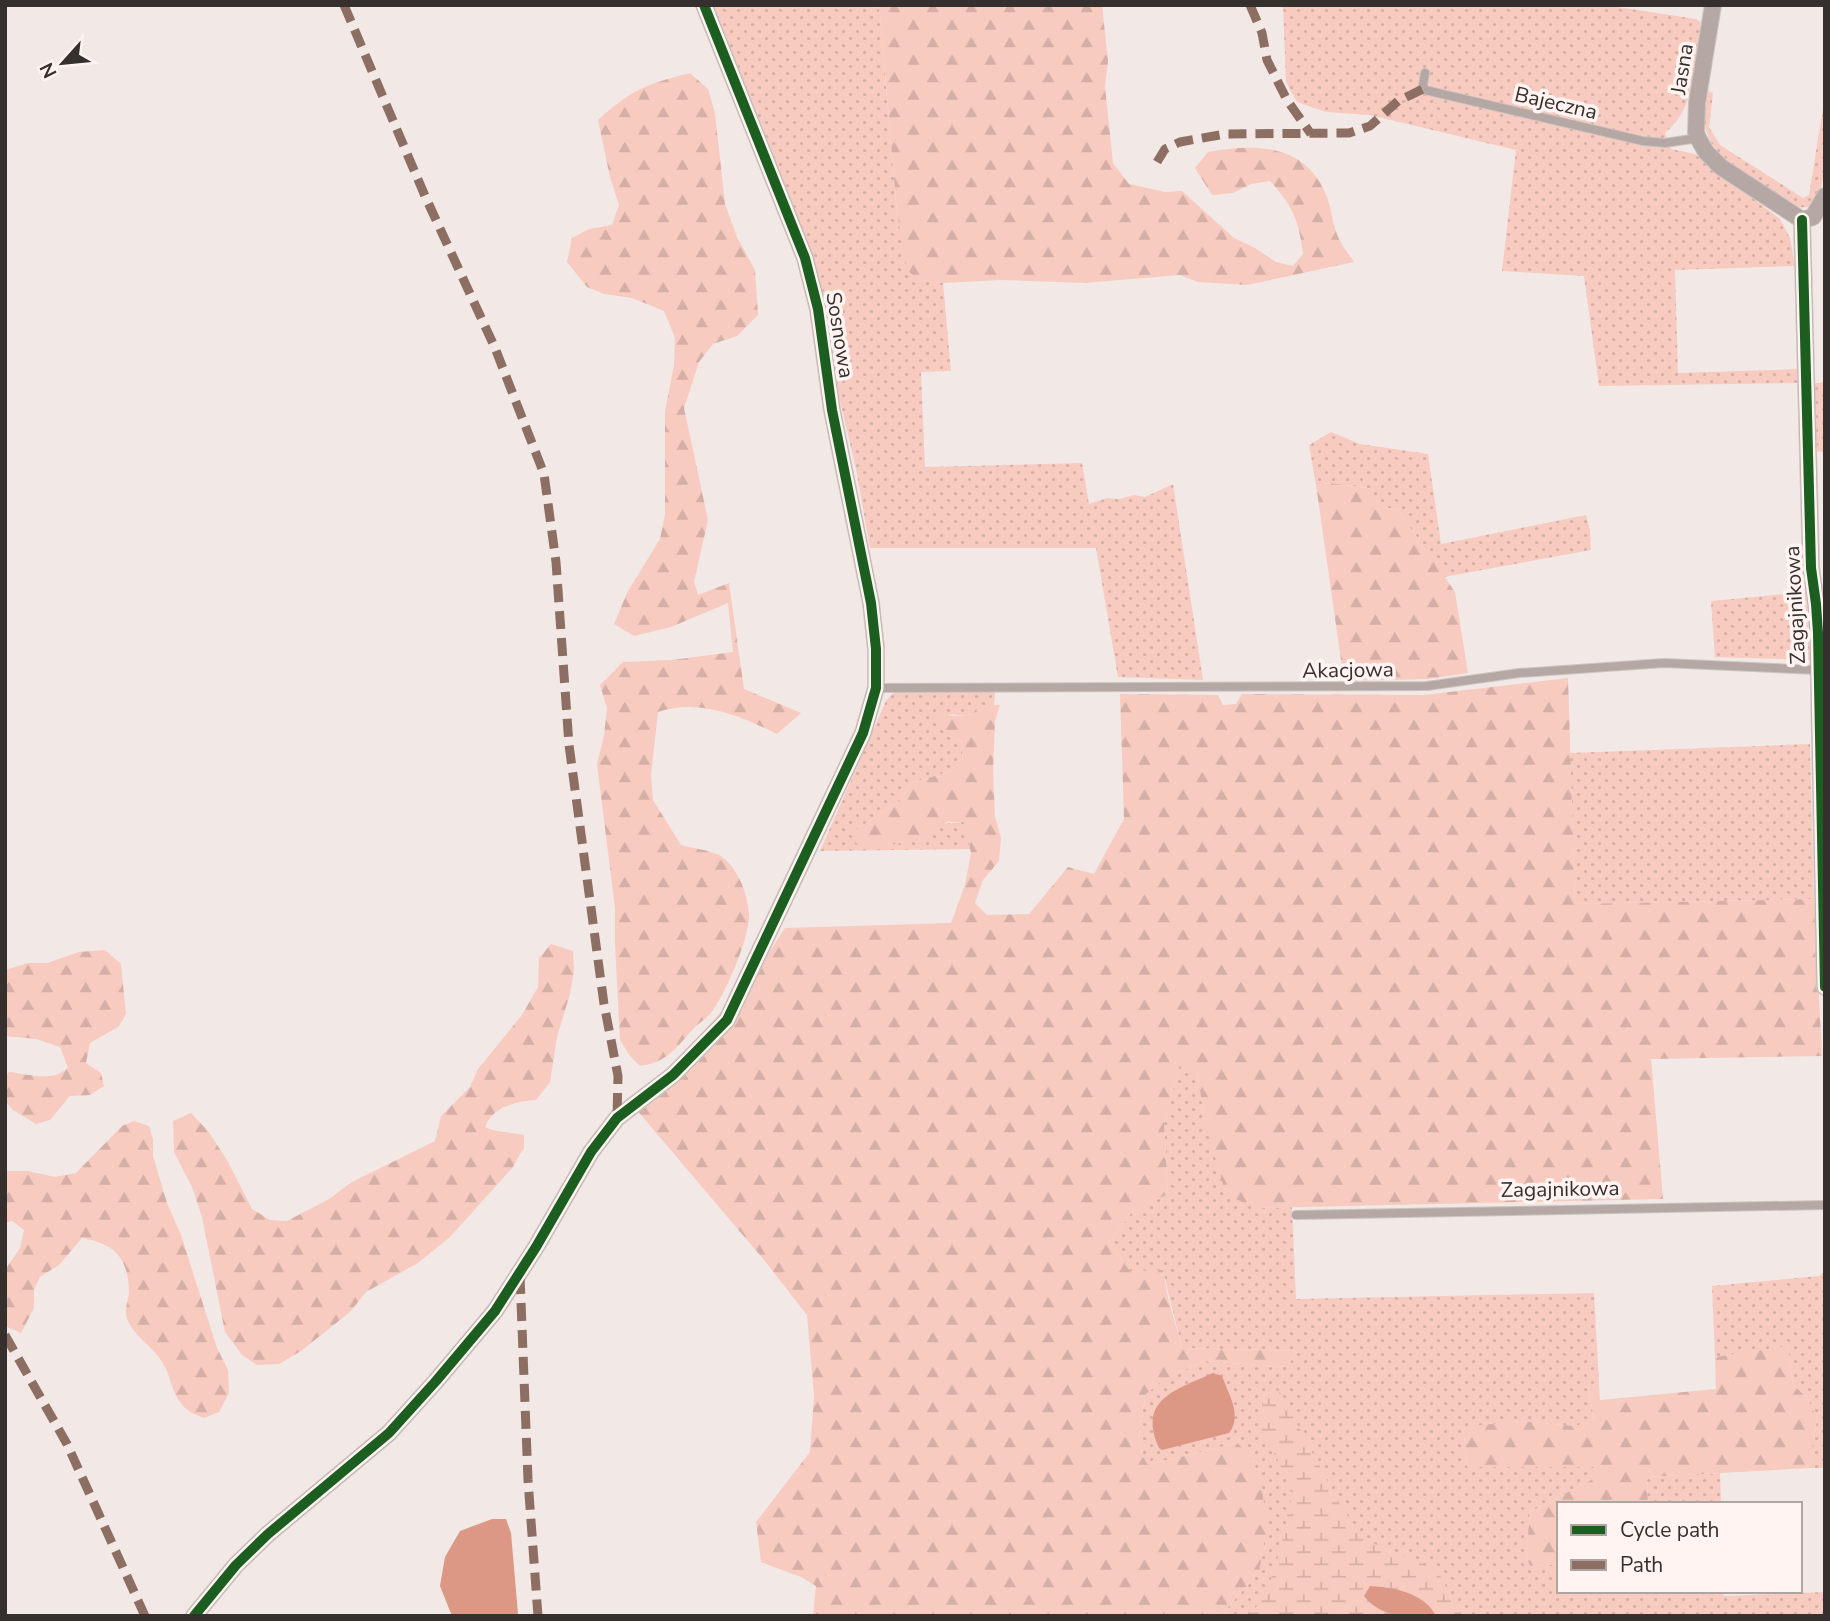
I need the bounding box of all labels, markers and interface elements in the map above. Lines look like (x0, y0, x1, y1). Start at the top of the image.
north arrow (28, 28, 98, 98)
street label: Jasna (1664, 42, 1700, 97)
text: N (34, 58, 64, 83)
street label: Bajeczna (1512, 80, 1600, 126)
street label: Sosnowa (819, 290, 861, 380)
street label: Zagajnikowa (1778, 545, 1812, 665)
street label: Akacjowa (1302, 655, 1394, 685)
street label: Zagajnikowa (1500, 1174, 1620, 1204)
legend (1557, 1502, 1802, 1593)
text: Cycle path (1620, 1516, 1719, 1544)
text: Path (1620, 1551, 1663, 1579)

